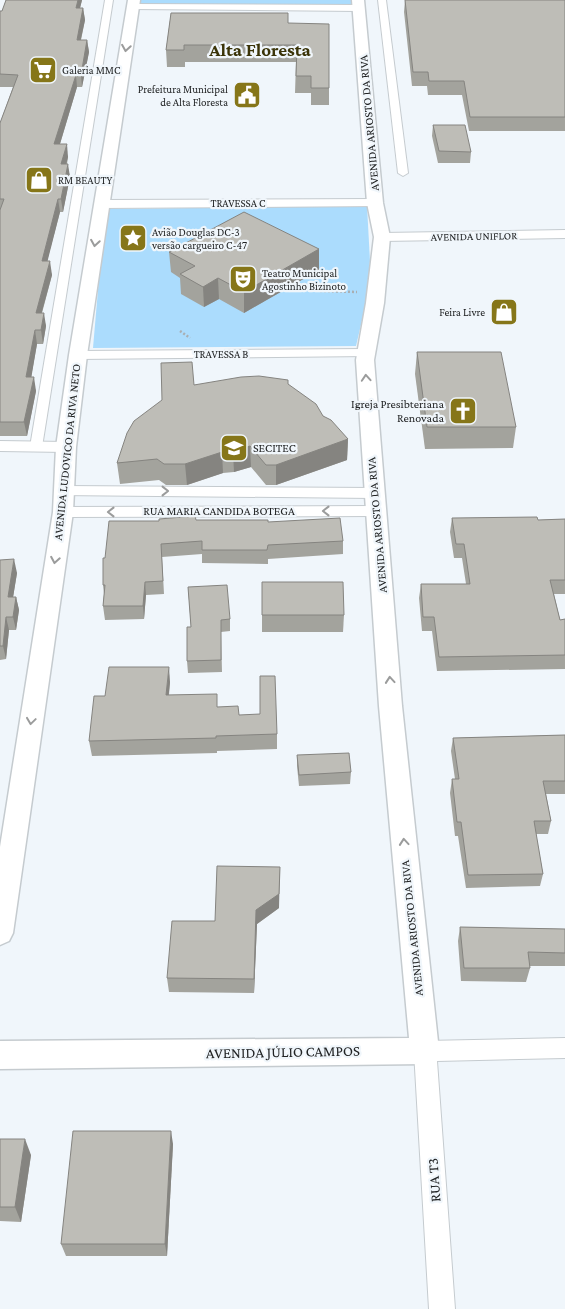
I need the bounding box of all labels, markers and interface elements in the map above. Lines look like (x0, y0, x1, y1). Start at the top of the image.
district label: Alta Floresta (208, 39, 312, 60)
one-way arrow (122, 44, 132, 52)
street label: AVENIDA ARIOSTO DA RIVA (356, 54, 382, 192)
supermarket icon: Galeria MMC (28, 55, 58, 85)
place label: Galeria MMC (62, 64, 121, 76)
public building icon: Prefeitura Municipal de Alta Floresta (232, 80, 262, 110)
place label: Prefeitura Municipal de Alta Floresta (138, 83, 228, 108)
shop icon: RM BEAUTY (24, 165, 54, 195)
place label: RM BEAUTY (58, 174, 113, 186)
street label: TRAVESSA C (210, 197, 266, 209)
place icon: Avião Douglas DC-3 versão cargueiro C-47 (118, 223, 148, 253)
place label: Avião Douglas DC-3 versão cargueiro C-47 (151, 226, 247, 252)
street label: AVENIDA UNIFLOR (431, 229, 518, 243)
one-way arrow (90, 239, 100, 247)
theatre icon: Teatro Municipal Agostinho Bizinoto (228, 264, 258, 294)
place label: Teatro Municipal Agostinho Bizinoto (262, 267, 346, 293)
shop icon: Feira Livre (489, 297, 519, 327)
place label: Feira Livre (439, 306, 485, 318)
street label: TRAVESSA B (194, 348, 248, 360)
street label: AVENIDA LUDOVICO DA RIVA NETO (51, 363, 83, 541)
one-way arrow (361, 374, 372, 382)
church icon: Igreja Presibteriana Renovada (448, 396, 478, 426)
place label: Igreja Presibteriana Renovada (351, 397, 444, 425)
school or university icon: SECITEC (219, 433, 249, 463)
place label: SECITEC (253, 441, 296, 455)
street label: AVENIDA ARIOSTO DA RIVA (364, 456, 390, 594)
one-way arrow (162, 486, 170, 496)
street label: RUA MARIA CANDIDA BOTEGA (143, 504, 295, 518)
one-way arrow (322, 506, 330, 516)
one-way arrow (107, 507, 115, 517)
one-way arrow (51, 556, 61, 565)
one-way arrow (385, 676, 396, 684)
one-way arrow (26, 717, 37, 725)
one-way arrow (399, 838, 410, 846)
street label: AVENIDA ARIOSTO DA RIVA (398, 859, 426, 997)
street label: AVENIDA JÚLIO CAMPOS (206, 1043, 360, 1062)
street label: RUA T3 (424, 1157, 444, 1203)

